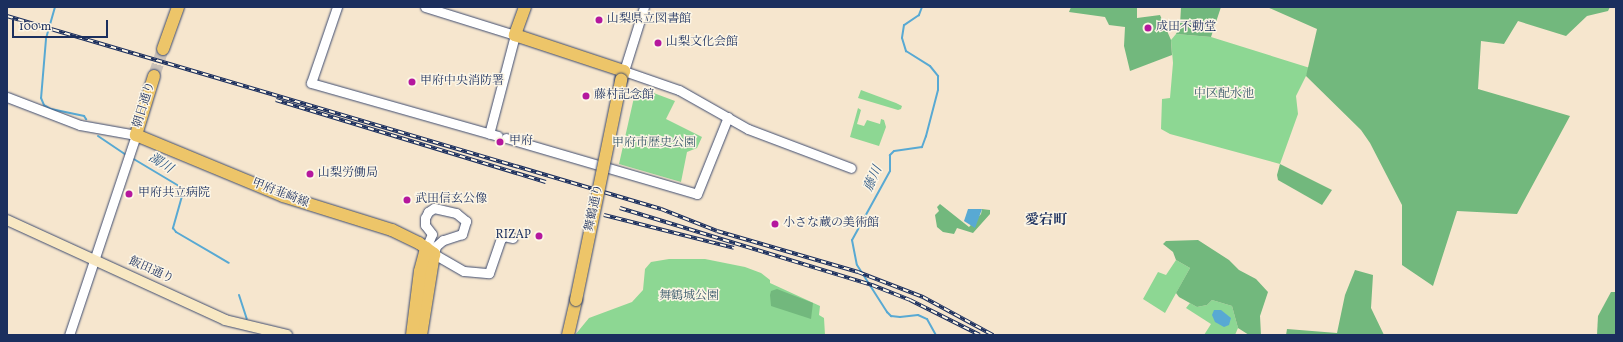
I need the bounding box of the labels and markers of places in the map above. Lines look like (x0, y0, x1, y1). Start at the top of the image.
place label: 山梨県立図書館 (607, 13, 691, 27)
marker: 山梨県立図書館 (594, 15, 604, 25)
place label: 成田不動堂 (1156, 21, 1216, 35)
marker: 成田不動堂 (1143, 23, 1153, 33)
place label: 山梨文化会館 (666, 36, 738, 50)
marker: 山梨文化会館 (653, 38, 663, 48)
place label: 甲府中央消防署 (420, 75, 504, 89)
marker: 甲府中央消防署 (407, 77, 417, 87)
place label: 藤村記念館 (594, 89, 654, 103)
marker: 藤村記念館 (581, 91, 591, 101)
place label: 甲府 (509, 135, 533, 149)
marker: 甲府 (494, 136, 506, 148)
place label: 山梨労働局 (318, 167, 378, 181)
marker: 山梨労働局 (305, 169, 315, 179)
place label: 甲府共立病院 (138, 187, 210, 201)
marker: 甲府共立病院 (123, 188, 135, 200)
place label: 武田信玄公像 (415, 193, 487, 207)
marker: 武田信玄公像 (402, 195, 412, 205)
place label: 小さな蔵の美術館 (783, 217, 879, 231)
marker: 小さな蔵の美術館 (770, 219, 780, 229)
place label: RIZAP (496, 229, 531, 243)
marker: RIZAP (534, 231, 544, 241)

